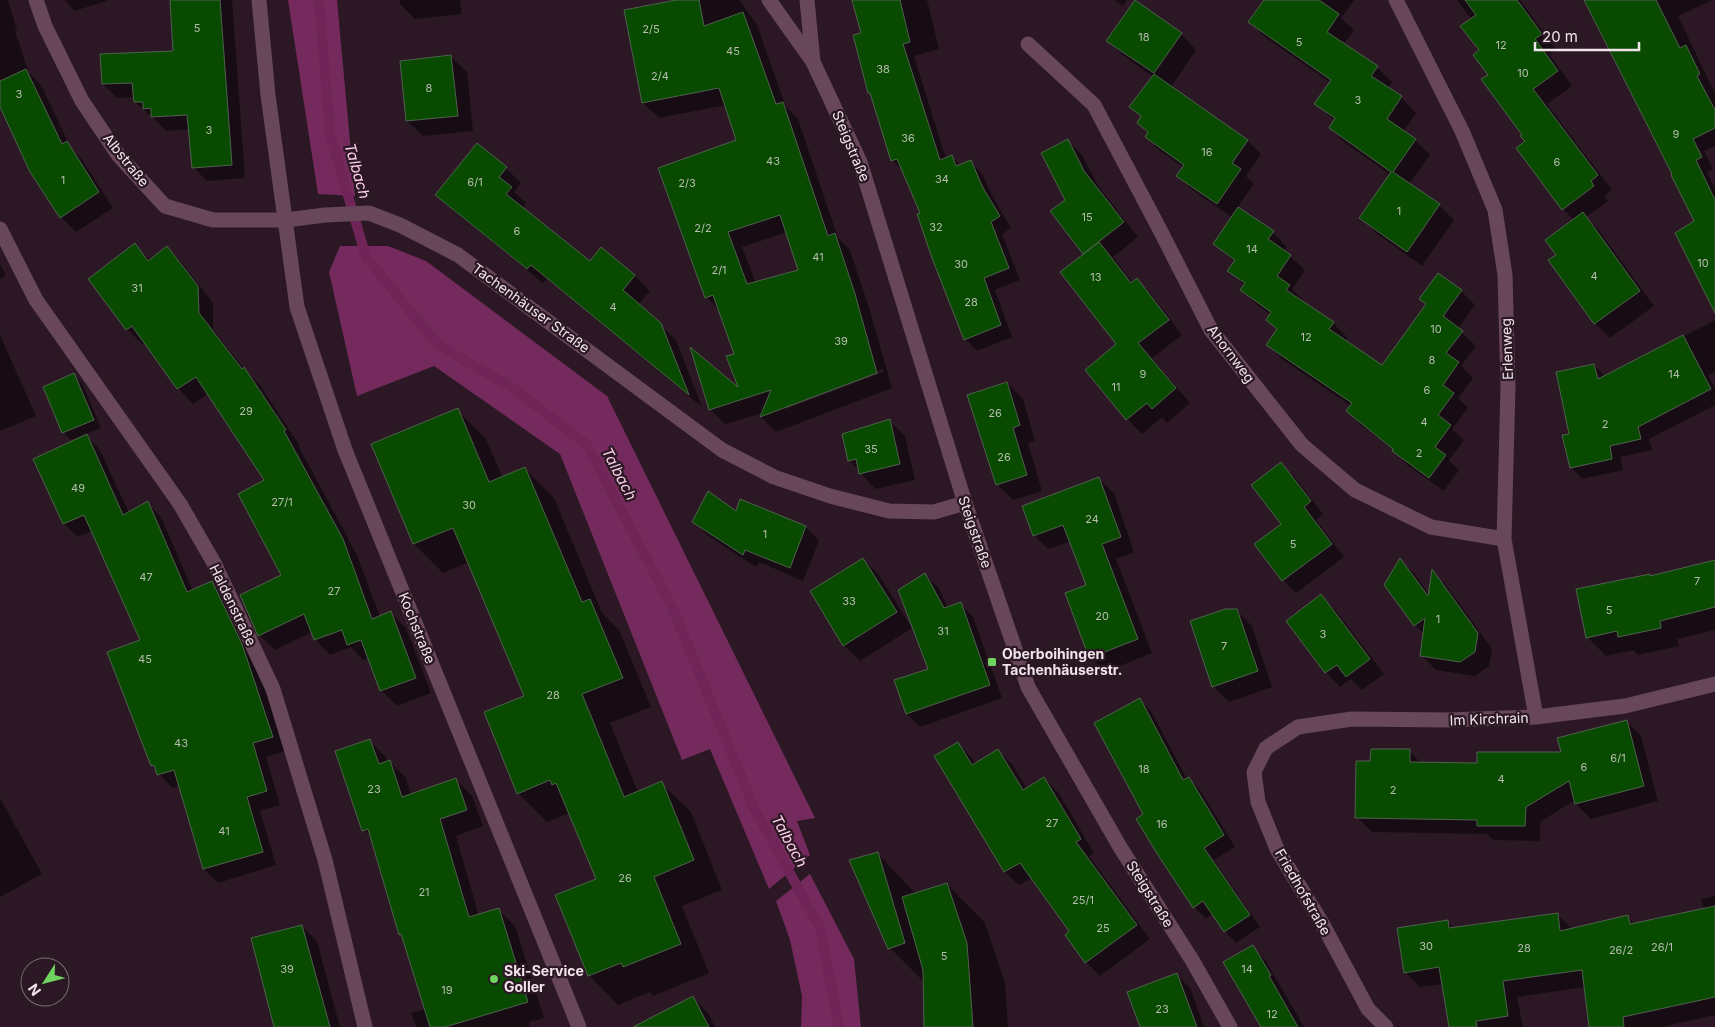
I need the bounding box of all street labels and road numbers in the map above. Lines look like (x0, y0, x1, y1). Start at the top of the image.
street label: Steigstraße (829, 108, 874, 184)
street label: Albstraße (100, 130, 153, 190)
street label: Tachenhäuser Straße (469, 259, 593, 356)
street label: Erlenweg (1497, 318, 1516, 380)
street label: Ahornweg (1204, 321, 1259, 386)
street label: Steigstraße (955, 493, 996, 570)
street label: Haldenstraße (206, 561, 261, 648)
street label: Kochstraße (395, 590, 439, 666)
street label: Im Kirchrain (1449, 709, 1529, 728)
street label: Friedhofstraße (1272, 846, 1335, 938)
street label: Steigstraße (1123, 857, 1178, 930)

